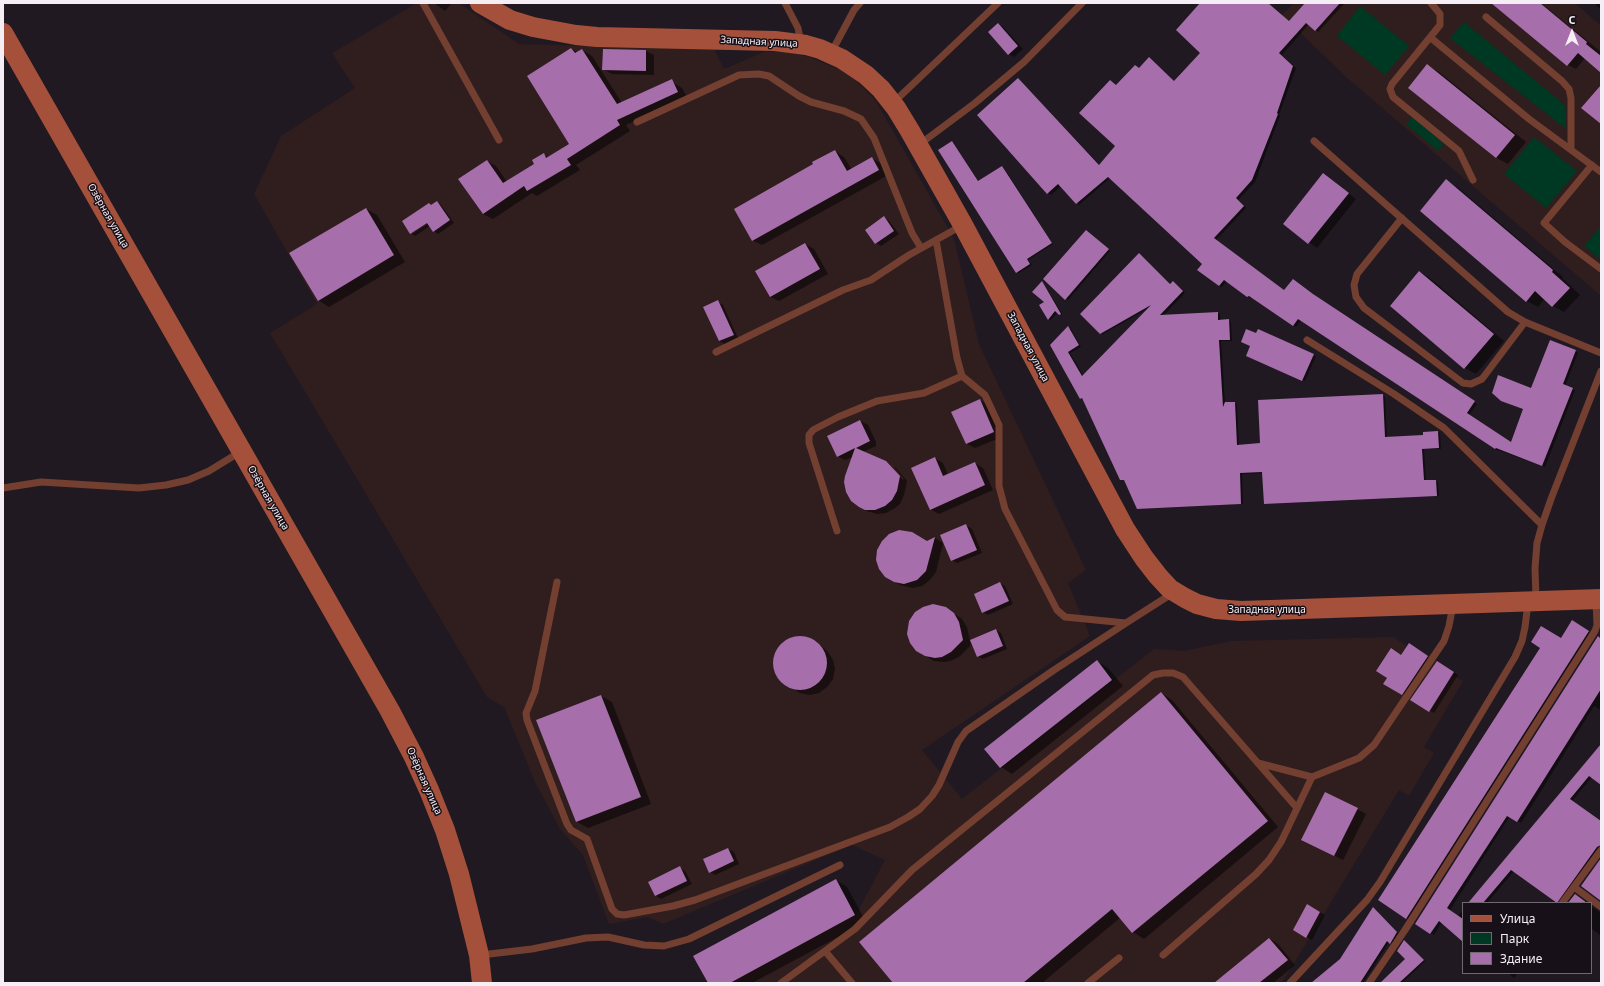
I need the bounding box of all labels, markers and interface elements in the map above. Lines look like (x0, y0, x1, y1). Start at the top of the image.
north arrow (1552, 12, 1592, 52)
text: С (1568, 12, 1576, 27)
street label: Западная улица (720, 34, 798, 50)
street label: Озёрная улица (85, 182, 131, 250)
street label: Западная улица (1005, 310, 1051, 384)
street label: Озёрная улица (245, 464, 291, 532)
street label: Западная улица (1228, 604, 1306, 616)
street label: Озёрная улица (404, 745, 444, 817)
legend (1462, 902, 1592, 974)
text: Улица (1500, 910, 1535, 927)
text: Парк (1500, 930, 1529, 947)
text: Здание (1500, 950, 1542, 967)

